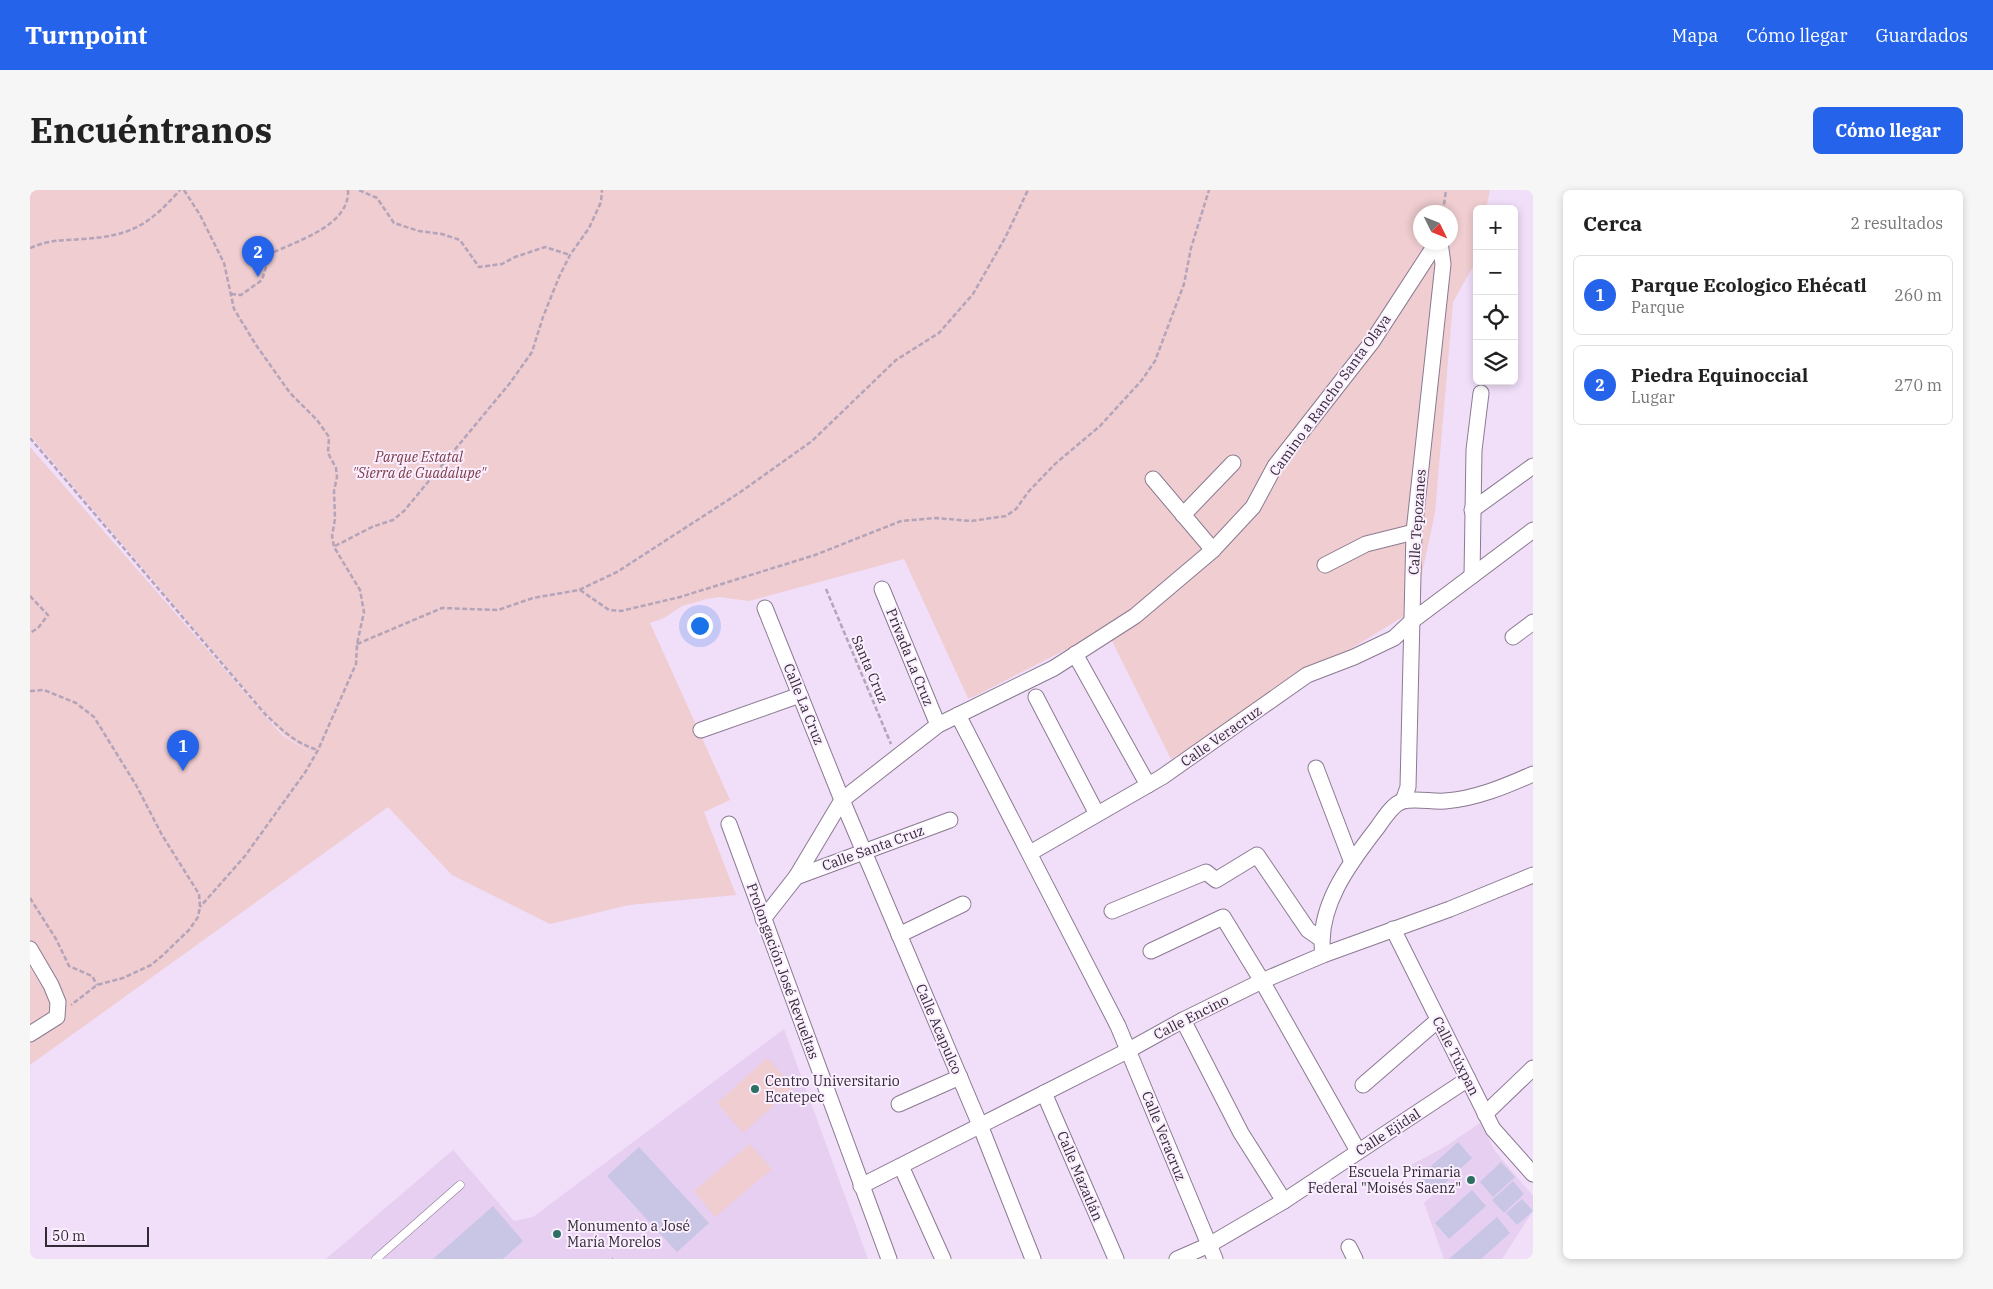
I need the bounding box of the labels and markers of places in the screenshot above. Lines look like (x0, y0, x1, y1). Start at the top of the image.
pin: 2 (242, 236, 274, 277)
pin: 1 (167, 730, 199, 771)
place label: Centro Universitario Ecatepec (765, 1072, 900, 1106)
marker: Centro Universitario Ecatepec (749, 1083, 761, 1095)
place label: Escuela Primaria Federal "Moisés Saenz" (1308, 1163, 1461, 1197)
marker: Escuela Primaria Federal "Moisés Saenz" (1465, 1174, 1477, 1186)
place label: Monumento a José María Morelos (567, 1217, 690, 1251)
marker: Monumento a José María Morelos (551, 1228, 563, 1240)

